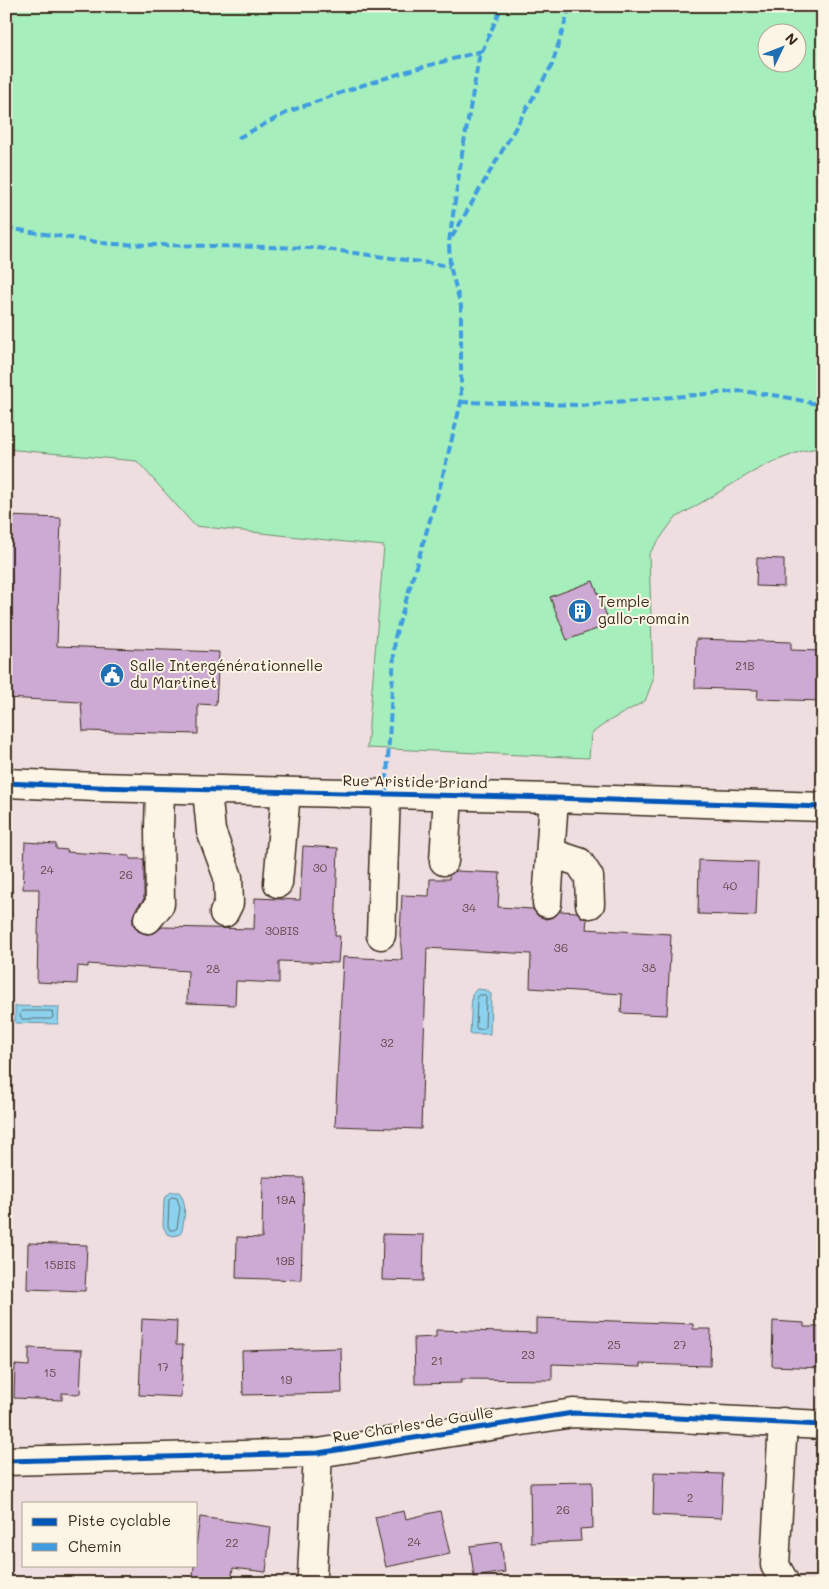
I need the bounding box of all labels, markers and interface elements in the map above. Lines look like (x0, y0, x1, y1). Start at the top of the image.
north arrow (756, 22, 806, 72)
text: N (781, 28, 802, 49)
place label: Temple gallo-romain (598, 591, 689, 628)
building icon: Temple gallo-romain (567, 598, 593, 624)
place label: Salle Intergénérationnelle du Martinet (130, 655, 323, 692)
house number: 21B (735, 657, 755, 673)
public building icon: Salle Intergénérationnelle du Martinet (99, 662, 125, 688)
street label: Rue Aristide Briand (342, 770, 488, 792)
house number: 30 (313, 859, 328, 875)
house number: 24 (40, 861, 54, 877)
house number: 26 (119, 866, 133, 882)
house number: 40 (723, 877, 738, 893)
house number: 34 (462, 899, 476, 915)
house number: 30BIS (265, 922, 299, 938)
house number: 36 (554, 939, 568, 955)
house number: 38 (642, 959, 656, 975)
house number: 28 (206, 960, 220, 976)
house number: 32 (380, 1034, 394, 1050)
house number: 19A (276, 1191, 296, 1207)
house number: 19B (275, 1252, 295, 1268)
house number: 15BIS (44, 1256, 76, 1272)
house number: 25 (607, 1336, 621, 1352)
house number: 27 (673, 1336, 687, 1352)
house number: 23 (521, 1346, 535, 1362)
house number: 21 (431, 1352, 443, 1368)
house number: 17 (157, 1358, 169, 1374)
house number: 15 (44, 1364, 56, 1380)
house number: 19 (280, 1371, 292, 1387)
street label: Rue Charles de Gaulle (331, 1401, 494, 1447)
house number: 2 (687, 1489, 693, 1505)
house number: 26 (556, 1501, 570, 1517)
legend (22, 1502, 198, 1566)
text: Piste cyclable (68, 1510, 171, 1530)
house number: 24 (407, 1533, 421, 1549)
house number: 22 (225, 1534, 239, 1550)
text: Chemin (68, 1536, 121, 1556)

